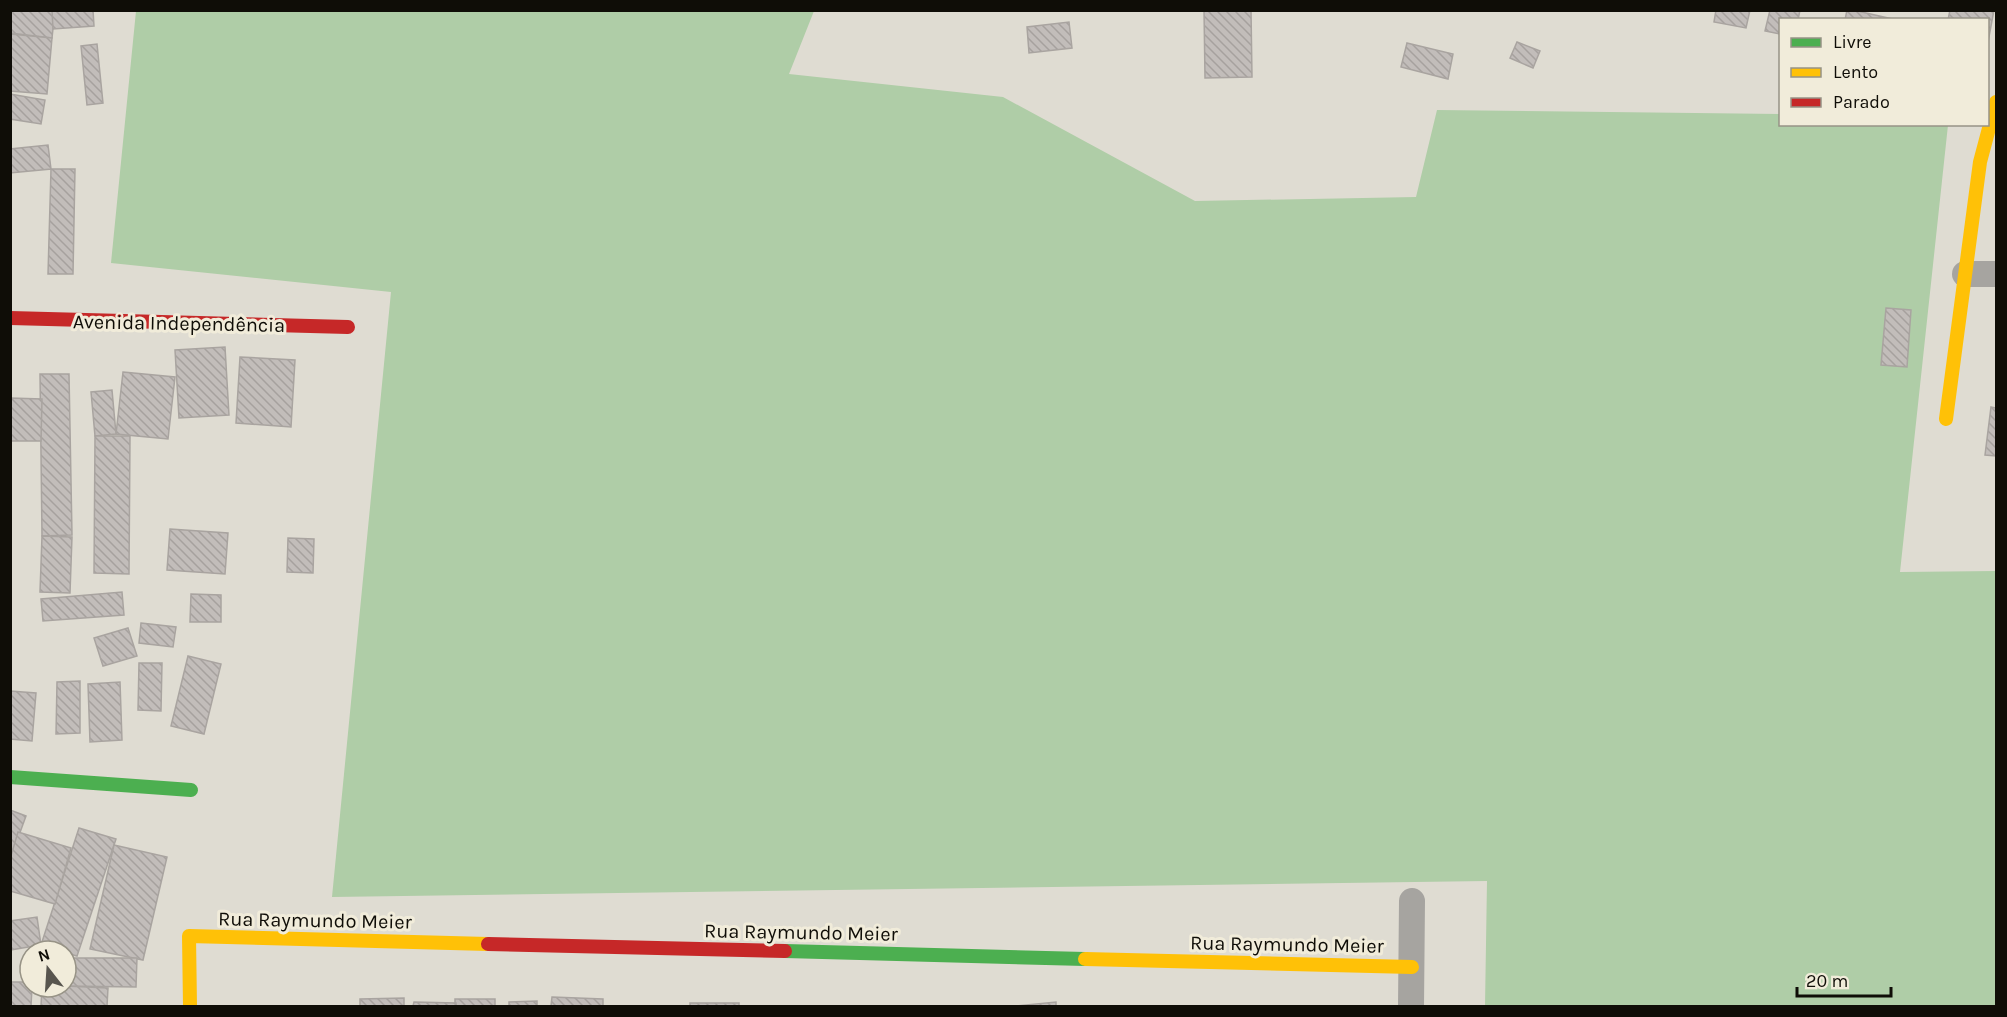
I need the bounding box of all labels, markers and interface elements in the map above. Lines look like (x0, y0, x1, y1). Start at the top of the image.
legend (1779, 18, 1989, 126)
text: Livre (1833, 31, 1872, 53)
text: Lento (1833, 61, 1878, 83)
text: Parado (1833, 91, 1890, 113)
street label: Avenida Independência (73, 310, 285, 337)
street label: Rua Raymundo Meier (218, 907, 413, 934)
street label: Rua Raymundo Meier (704, 919, 899, 946)
street label: Rua Raymundo Meier (1190, 931, 1385, 958)
north arrow (18, 939, 78, 999)
text: N (35, 944, 52, 966)
scale bar (1797, 960, 1892, 998)
text: 20 m (1806, 970, 1848, 992)

